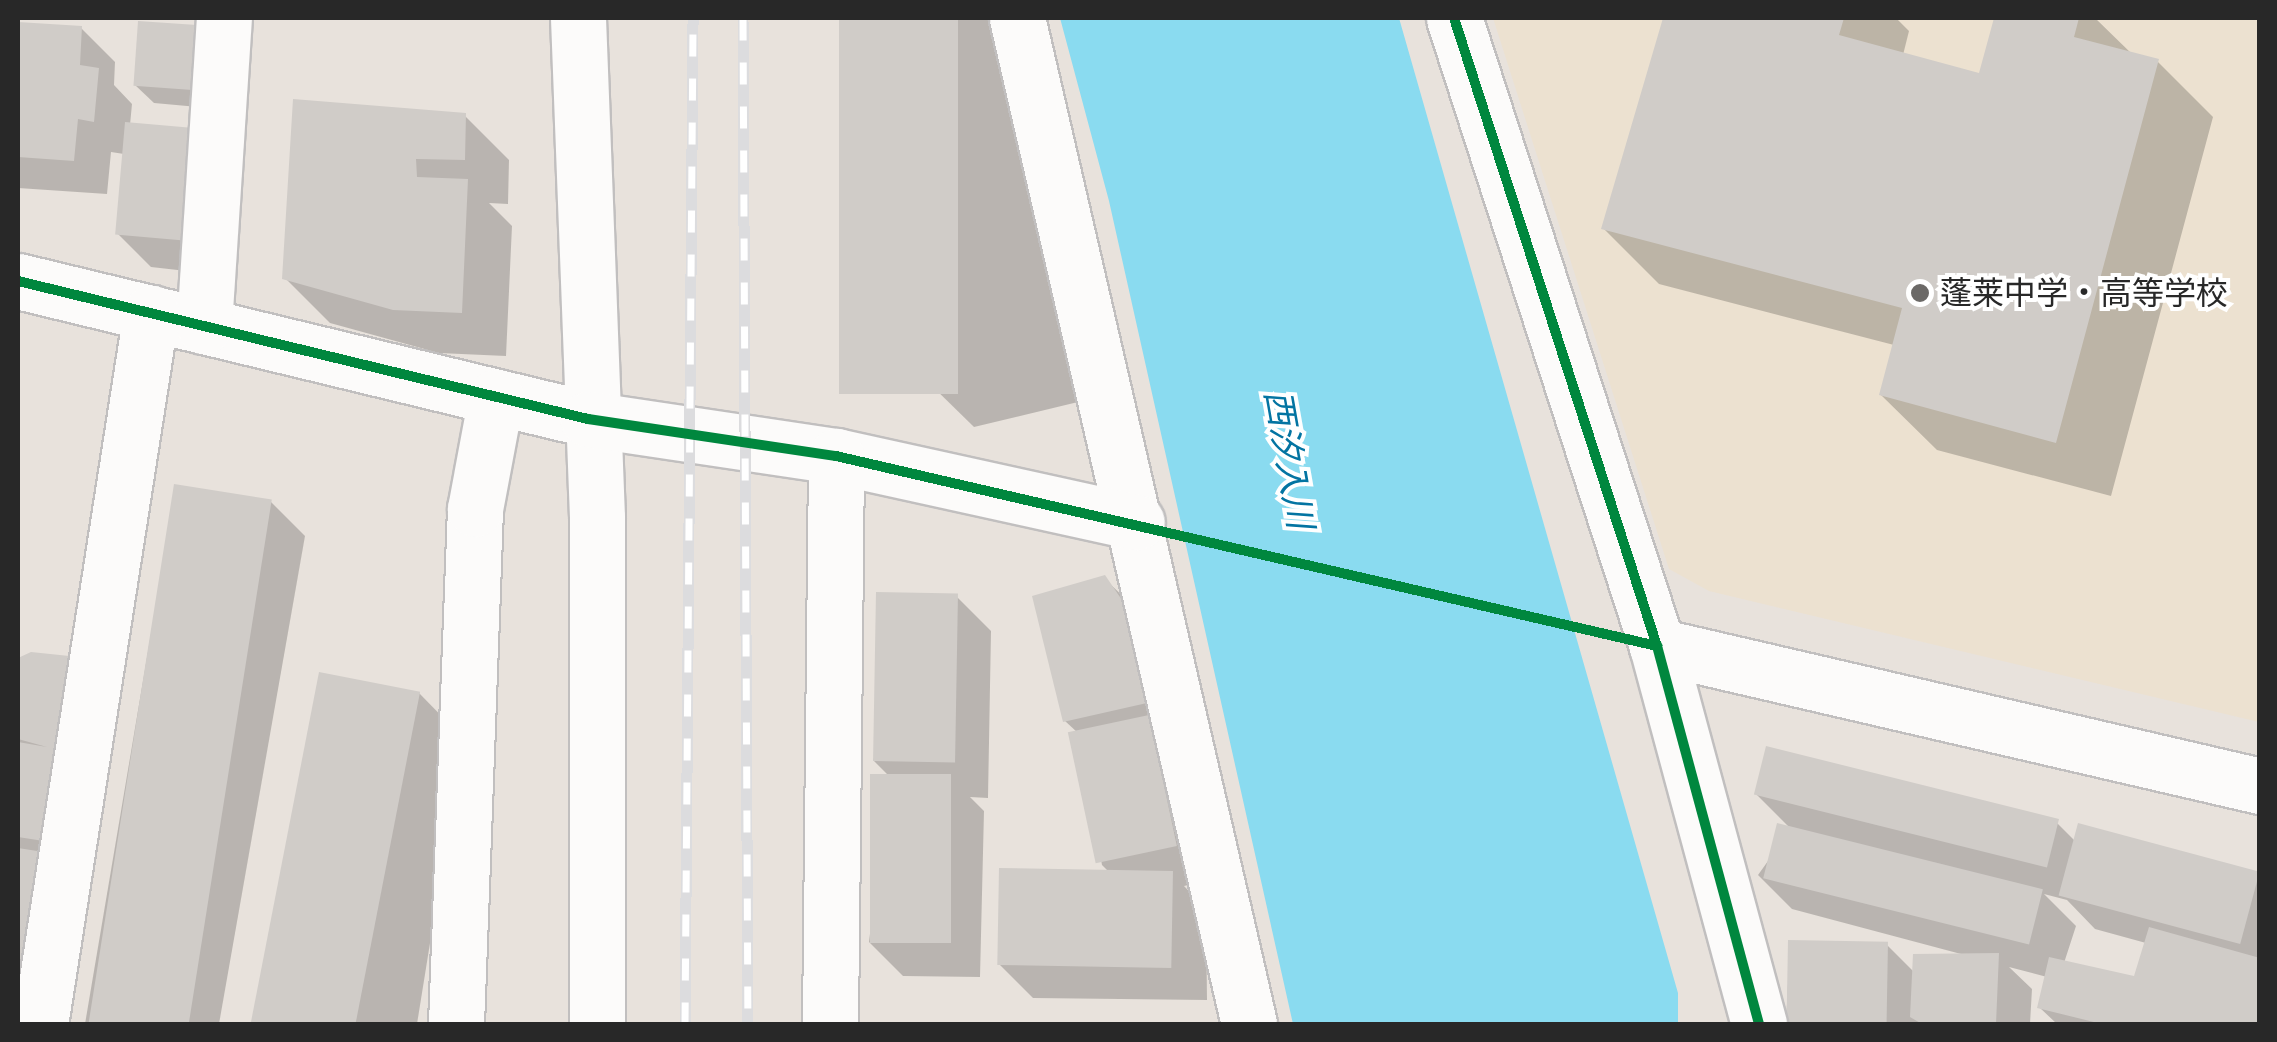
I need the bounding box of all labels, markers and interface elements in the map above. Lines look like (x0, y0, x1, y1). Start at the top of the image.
place label: 蓬莱中学・高等学校 (1940, 274, 2228, 312)
marker: 蓬莱中学・高等学校 (1909, 282, 1931, 304)
water label: 西汐入川 (1257, 386, 1323, 532)

